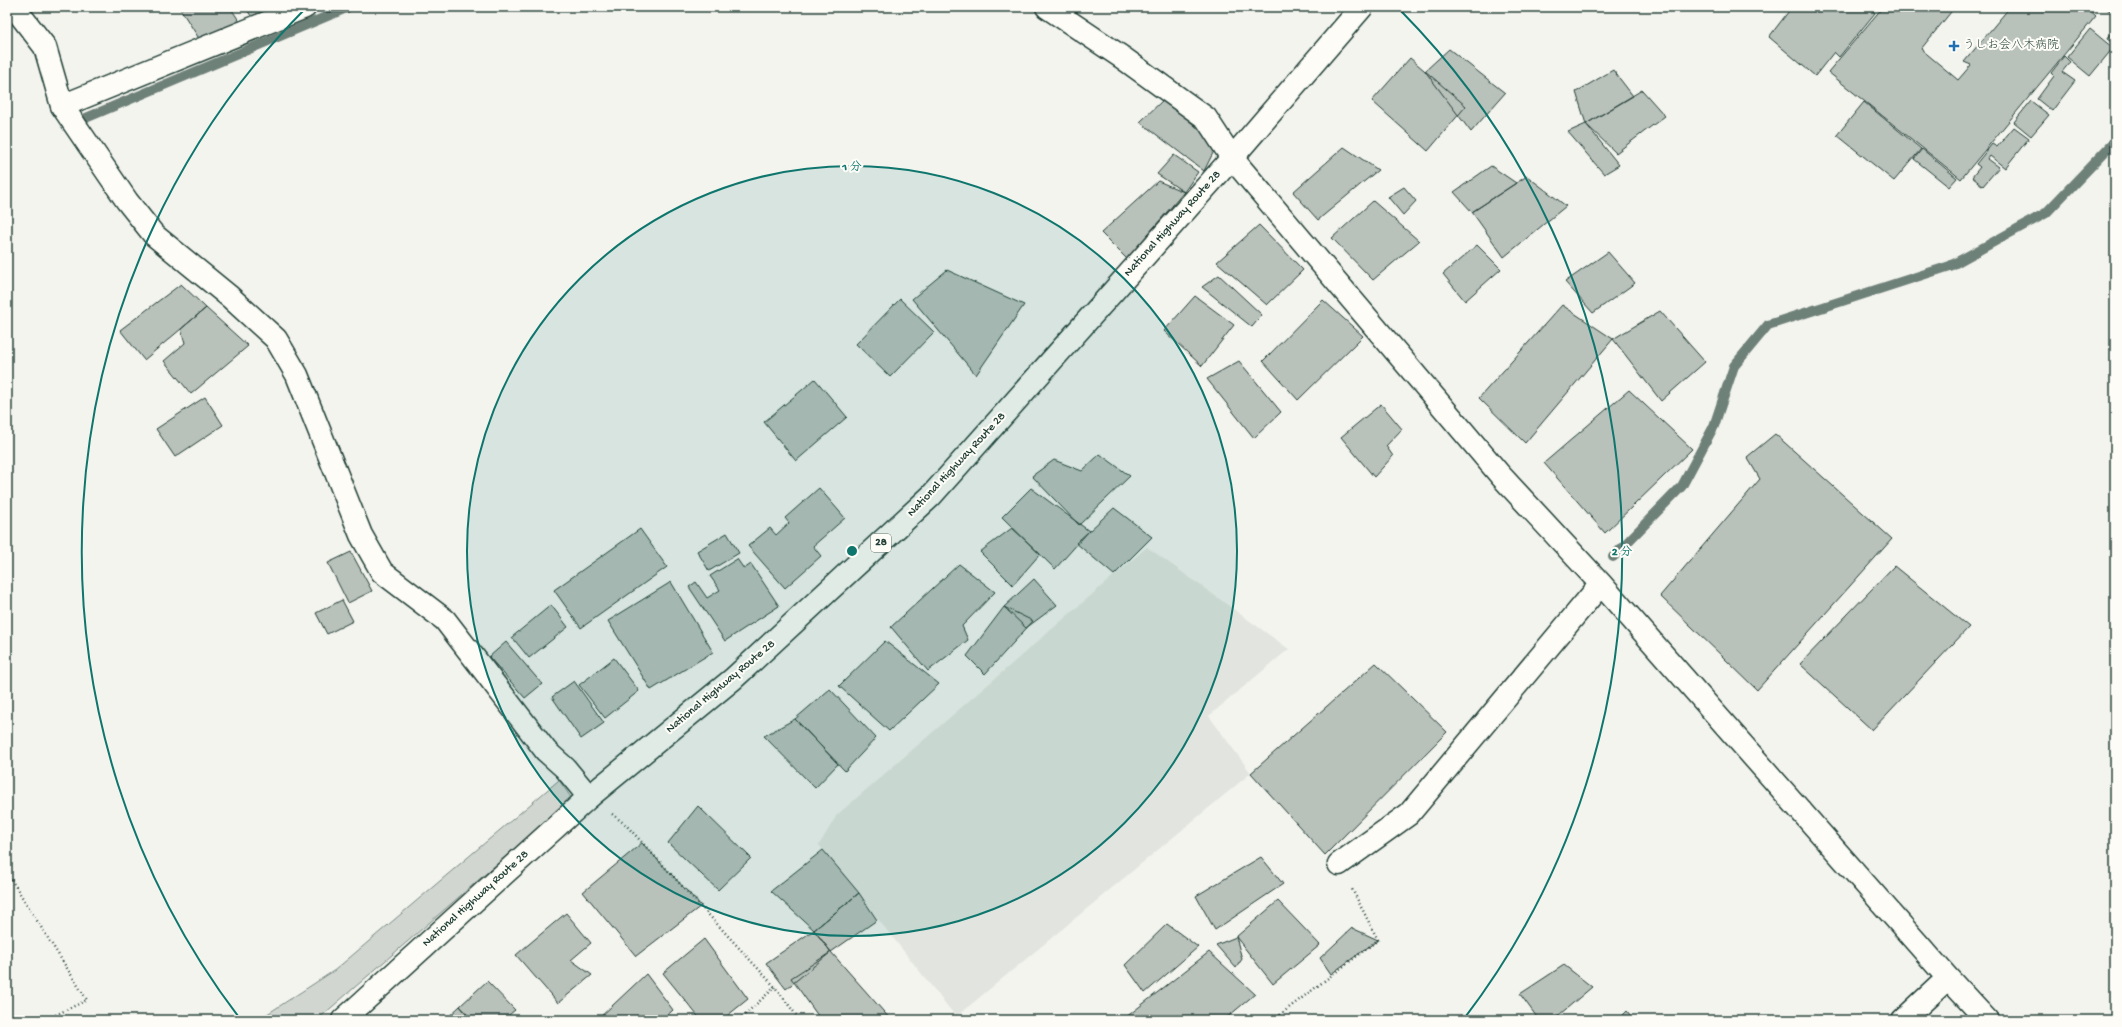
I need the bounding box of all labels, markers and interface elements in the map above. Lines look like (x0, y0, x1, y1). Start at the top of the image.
place label: うしお会八木病院 (1963, 38, 2059, 53)
marker: うしお会八木病院 (1948, 40, 1960, 52)
text: 1 分 (841, 160, 862, 175)
street label: National Highway Route 28 (1122, 168, 1225, 280)
street label: National Highway Route 28 (905, 409, 1009, 520)
road number: 28 (871, 534, 891, 552)
centre of rings (845, 544, 859, 558)
text: 2 分 (1612, 545, 1632, 560)
street label: National Highway Route 28 (664, 637, 779, 737)
street label: National Highway Route 28 (420, 847, 532, 950)

